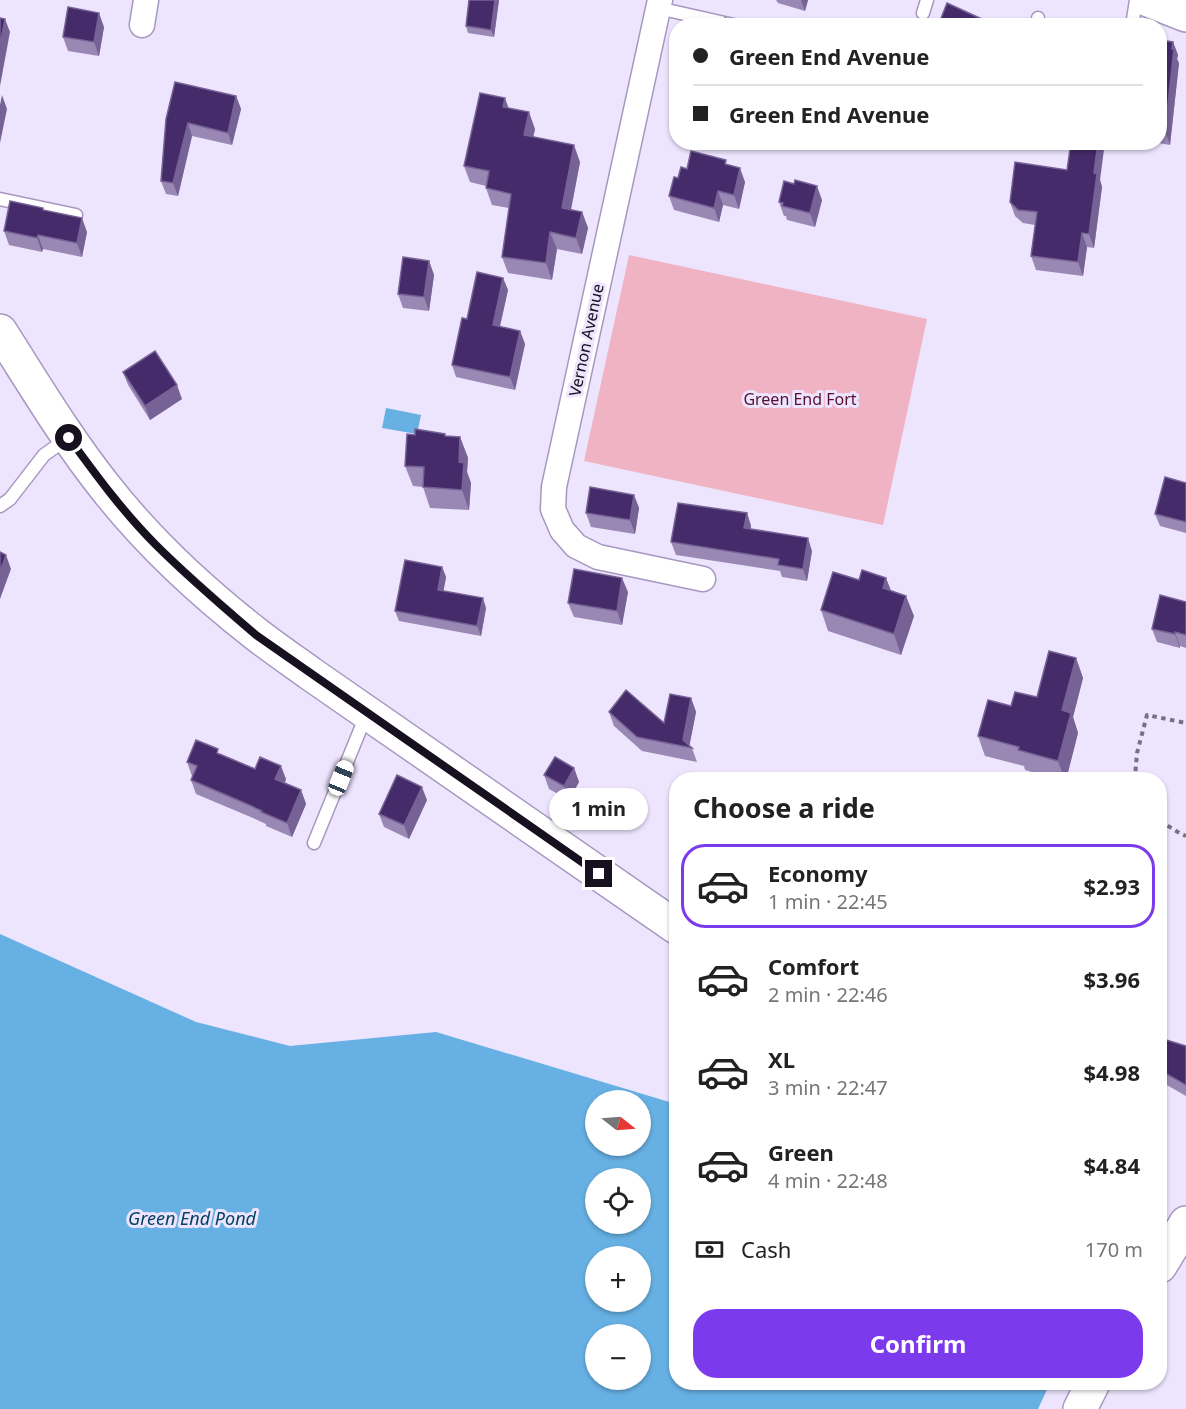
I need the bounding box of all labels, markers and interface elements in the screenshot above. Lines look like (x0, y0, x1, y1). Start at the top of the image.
text: Green End Avenue (729, 41, 930, 71)
text: Green End Avenue (729, 99, 930, 129)
street label: Vernon Avenue (563, 282, 609, 398)
park label: Green End Fort (743, 388, 857, 410)
route start (55, 424, 82, 451)
car (326, 758, 356, 798)
callout: 1 min (550, 787, 648, 829)
text: Choose a ride (693, 789, 875, 826)
text: 1 min (571, 795, 626, 822)
text: Economy (768, 858, 867, 888)
icon: car (696, 859, 750, 913)
route end (585, 860, 612, 887)
text: $2.93 (1083, 871, 1140, 901)
text: 1 min · 22:45 (768, 888, 888, 915)
text: Comfort (768, 951, 859, 981)
icon: car (696, 952, 750, 1006)
text: $3.96 (1083, 964, 1140, 994)
text: 2 min · 22:46 (768, 981, 888, 1008)
text: XL (768, 1044, 795, 1074)
icon: car (696, 1045, 750, 1099)
text: $4.98 (1083, 1057, 1140, 1087)
text: 3 min · 22:47 (768, 1074, 888, 1101)
north arrow (585, 1090, 651, 1156)
map controls (585, 1090, 651, 1390)
text: Green (768, 1137, 834, 1167)
icon: car (696, 1138, 750, 1192)
text: $4.84 (1083, 1150, 1140, 1180)
text: 4 min · 22:48 (768, 1167, 888, 1194)
button: locate (585, 1168, 651, 1234)
water label: Green End Pond (128, 1206, 257, 1230)
icon: cash (693, 1233, 726, 1266)
text: Cash (741, 1234, 791, 1264)
text: 170 m (1085, 1236, 1143, 1263)
button: + (585, 1246, 651, 1312)
button: Confirm (693, 1309, 1143, 1378)
button: − (585, 1324, 651, 1390)

